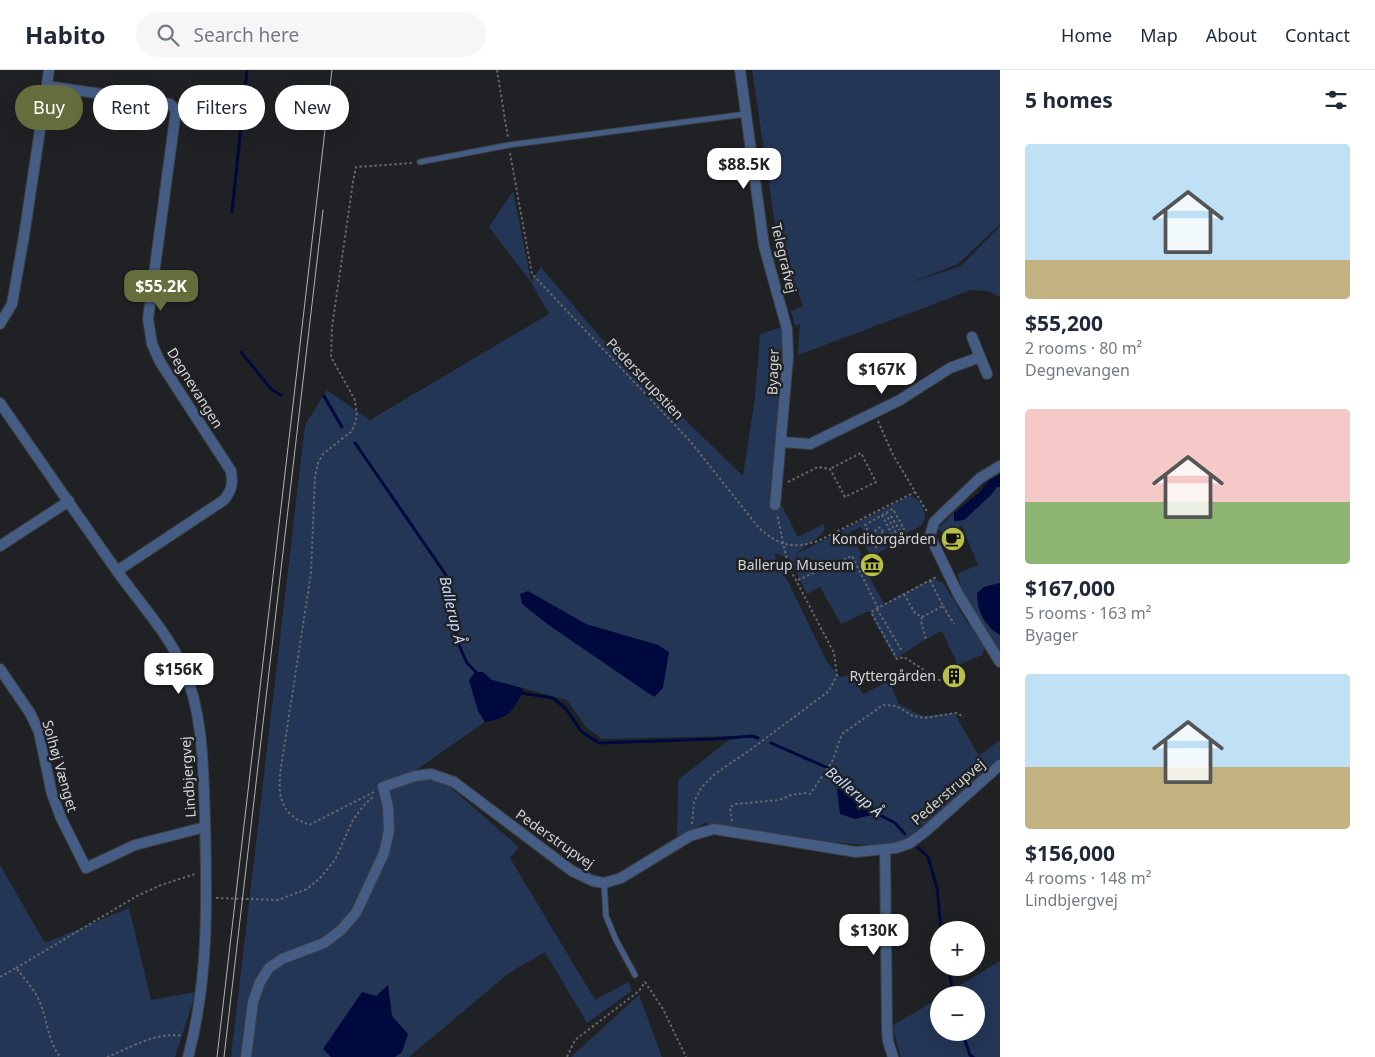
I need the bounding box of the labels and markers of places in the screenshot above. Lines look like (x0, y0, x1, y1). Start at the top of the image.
pin: $88.5K (703, 148, 785, 190)
pin: $55.2K (120, 270, 202, 312)
pin: $167K (847, 352, 917, 395)
cafe icon: Konditorgården (940, 526, 966, 552)
place label: Konditorgården (832, 529, 936, 548)
museum icon: Ballerup Museum (859, 552, 885, 578)
place label: Ballerup Museum (738, 555, 854, 574)
pin: $156K (144, 652, 214, 695)
building icon: Ryttergården (941, 663, 967, 689)
place label: Ryttergården (849, 666, 936, 685)
pin: $130K (839, 914, 909, 956)

